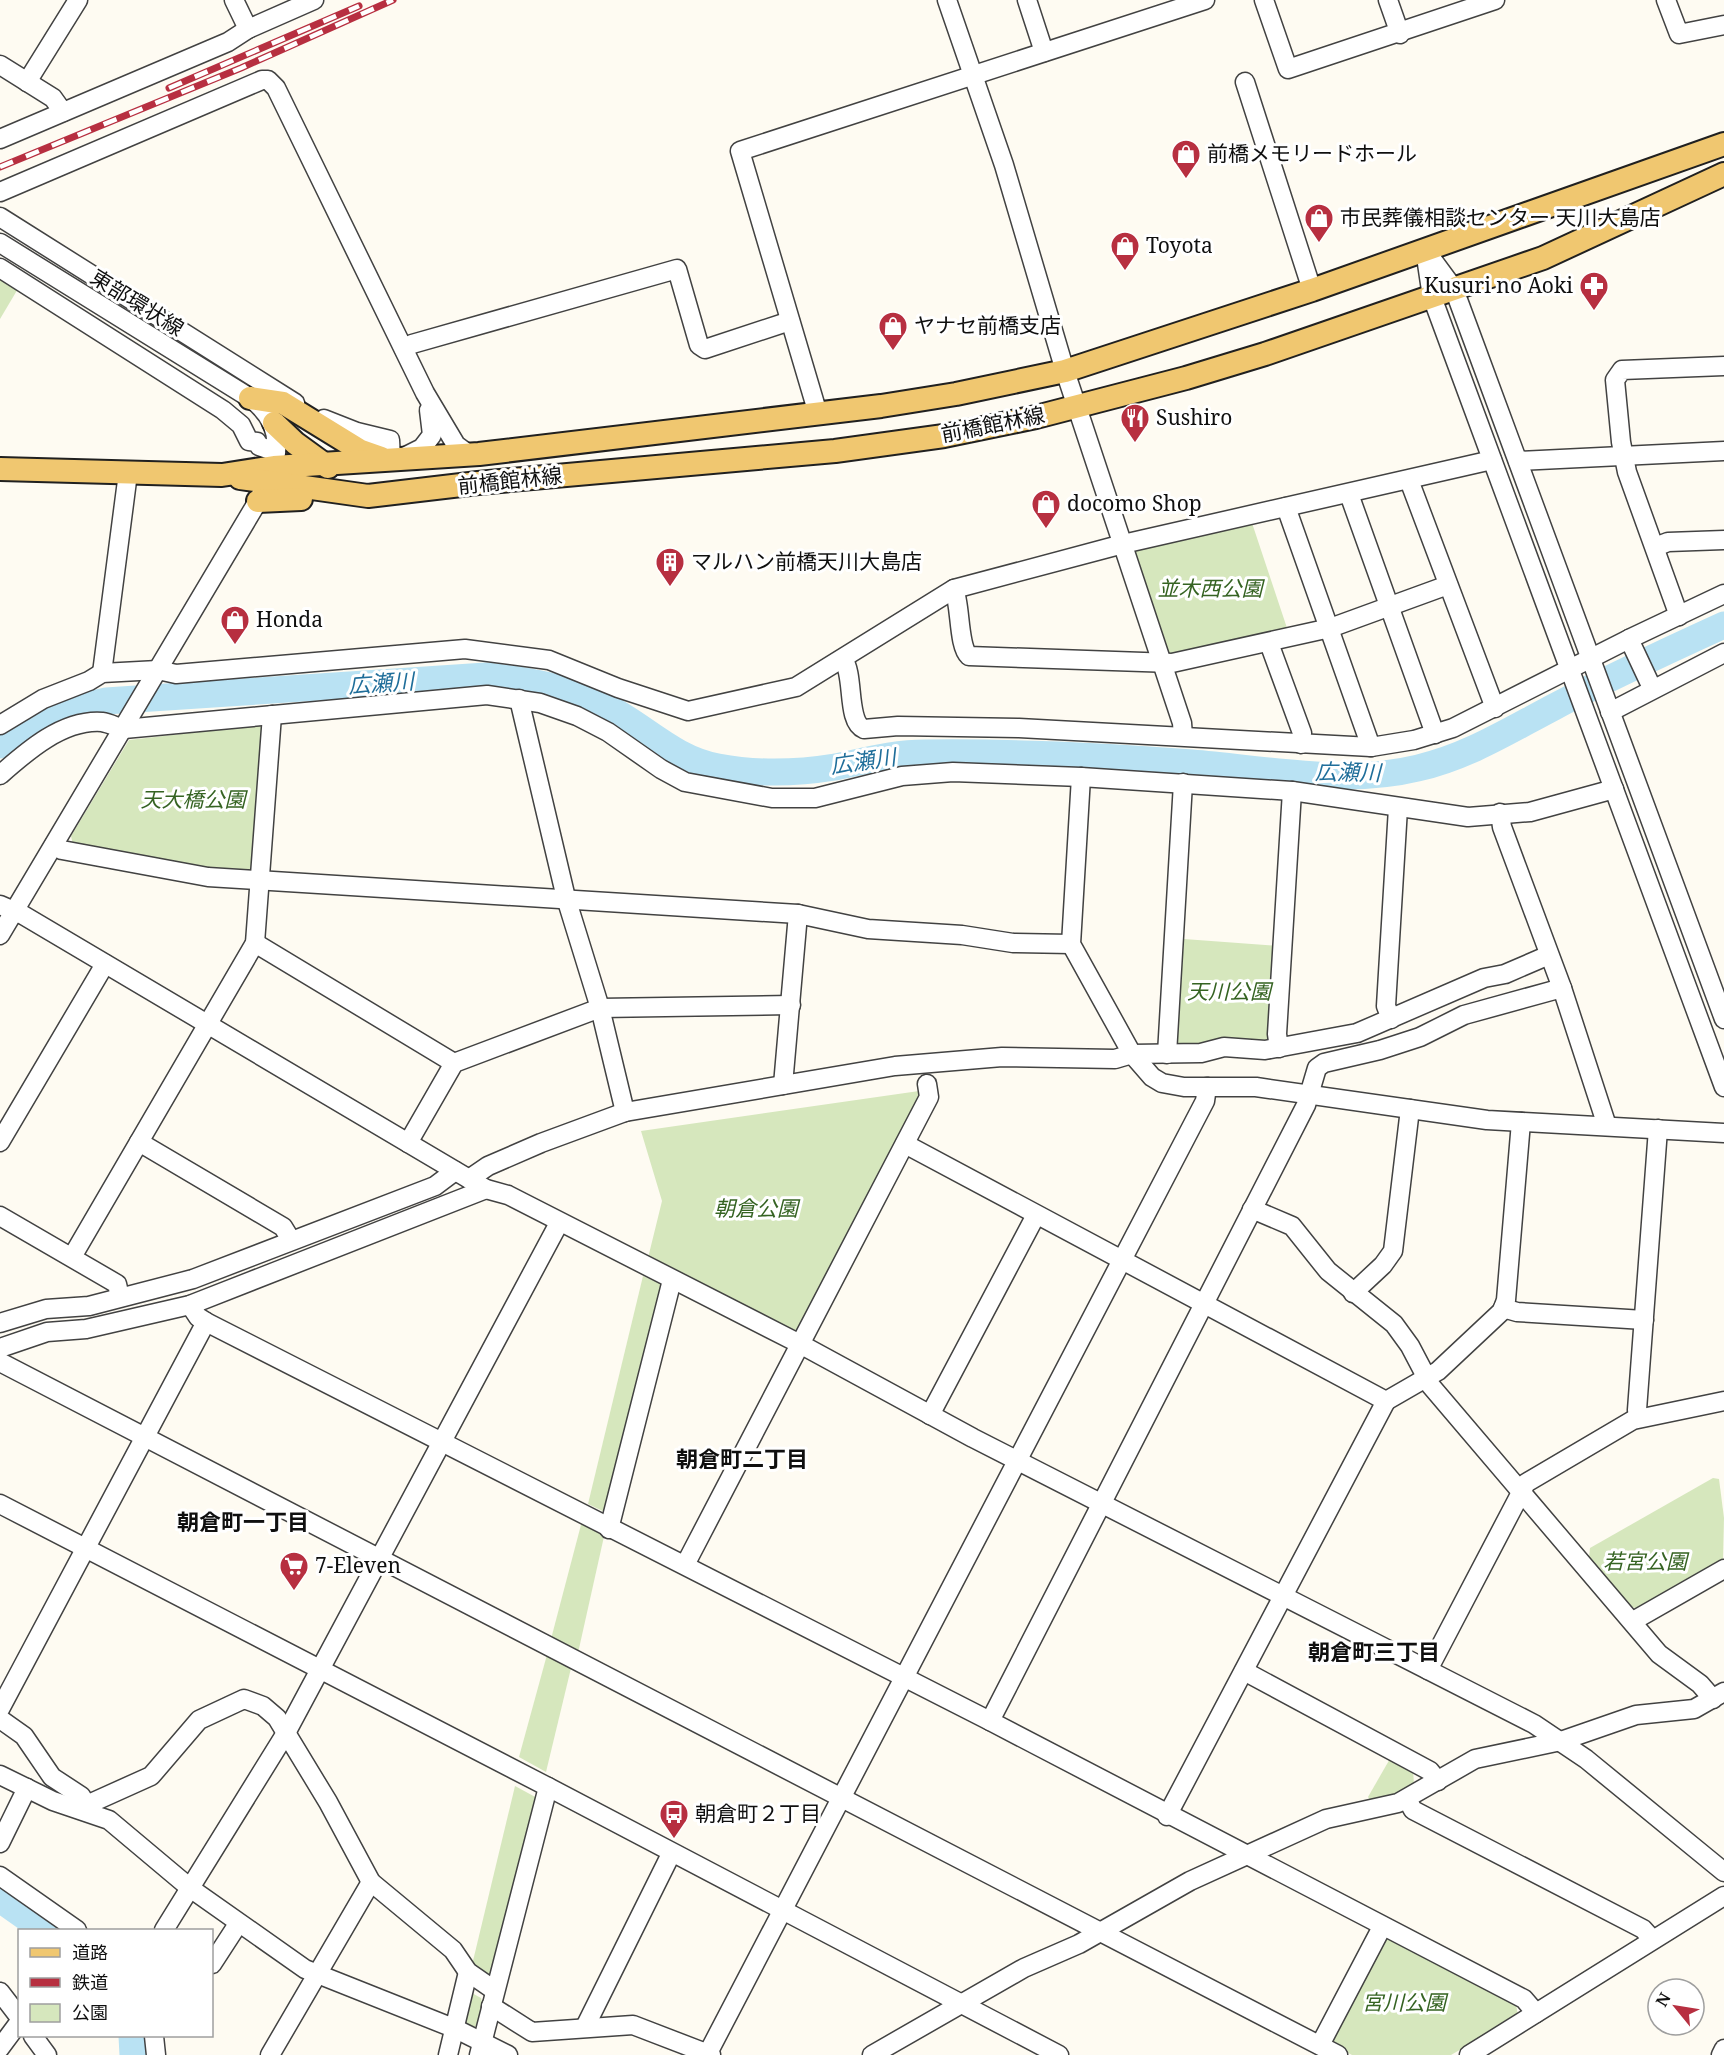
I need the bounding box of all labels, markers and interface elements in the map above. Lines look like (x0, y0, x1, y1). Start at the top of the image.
shop icon: 前橋メモリードホール (1170, 138, 1202, 180)
place label: 前橋メモリードホール (1207, 139, 1417, 167)
shop icon: 市民葬儀相談センター 天川大島店 (1303, 202, 1335, 244)
place label: 市民葬儀相談センター 天川大島店 (1340, 203, 1660, 231)
shop icon: Toyota (1109, 230, 1141, 272)
place label: Toyota (1146, 231, 1213, 259)
street label: 東部環状線 (86, 262, 189, 342)
pharmacy icon: Kusuri no Aoki (1578, 270, 1610, 312)
place label: Kusuri no Aoki (1424, 271, 1573, 299)
shop icon: ヤナセ前橋支店 (877, 310, 909, 352)
place label: ヤナセ前橋支店 (914, 311, 1061, 339)
street label: 前橋館林線 (939, 400, 1047, 448)
restaurant icon: Sushiro (1119, 402, 1151, 444)
place label: Sushiro (1156, 403, 1232, 431)
street label: 前橋館林線 (456, 461, 564, 499)
shop icon: docomo Shop (1030, 488, 1062, 530)
place label: docomo Shop (1067, 489, 1202, 517)
building icon: マルハン前橋天川大島店 (654, 546, 686, 588)
place label: マルハン前橋天川大島店 (691, 547, 922, 575)
park label: 並木西公園 (1158, 574, 1265, 602)
shop icon: Honda (219, 604, 251, 646)
place label: Honda (256, 605, 323, 633)
water label: 広瀬川 (347, 665, 417, 699)
water label: 広瀬川 (828, 740, 900, 779)
water label: 広瀬川 (1315, 755, 1383, 787)
park label: 天大橋公園 (141, 785, 248, 813)
park label: 天川公園 (1187, 977, 1274, 1005)
park label: 朝倉公園 (714, 1194, 801, 1222)
district label: 朝倉町二丁目 (676, 1443, 808, 1473)
district label: 朝倉町一丁目 (177, 1506, 309, 1536)
park label: 若宮公園 (1603, 1547, 1690, 1575)
supermarket icon: 7-Eleven (278, 1550, 310, 1592)
place label: 7-Eleven (315, 1551, 401, 1579)
district label: 朝倉町三丁目 (1308, 1636, 1440, 1666)
bus stop icon: 朝倉町２丁目 (658, 1798, 690, 1840)
place label: 朝倉町２丁目 (695, 1799, 821, 1827)
legend (18, 1929, 213, 2037)
text: 道路 (72, 1940, 108, 1964)
text: 鉄道 (72, 1970, 108, 1994)
north arrow (1646, 1977, 1706, 2037)
park label: 宮川公園 (1362, 1988, 1449, 2016)
text: N (1650, 1988, 1676, 2010)
text: 公園 (72, 2000, 108, 2024)

